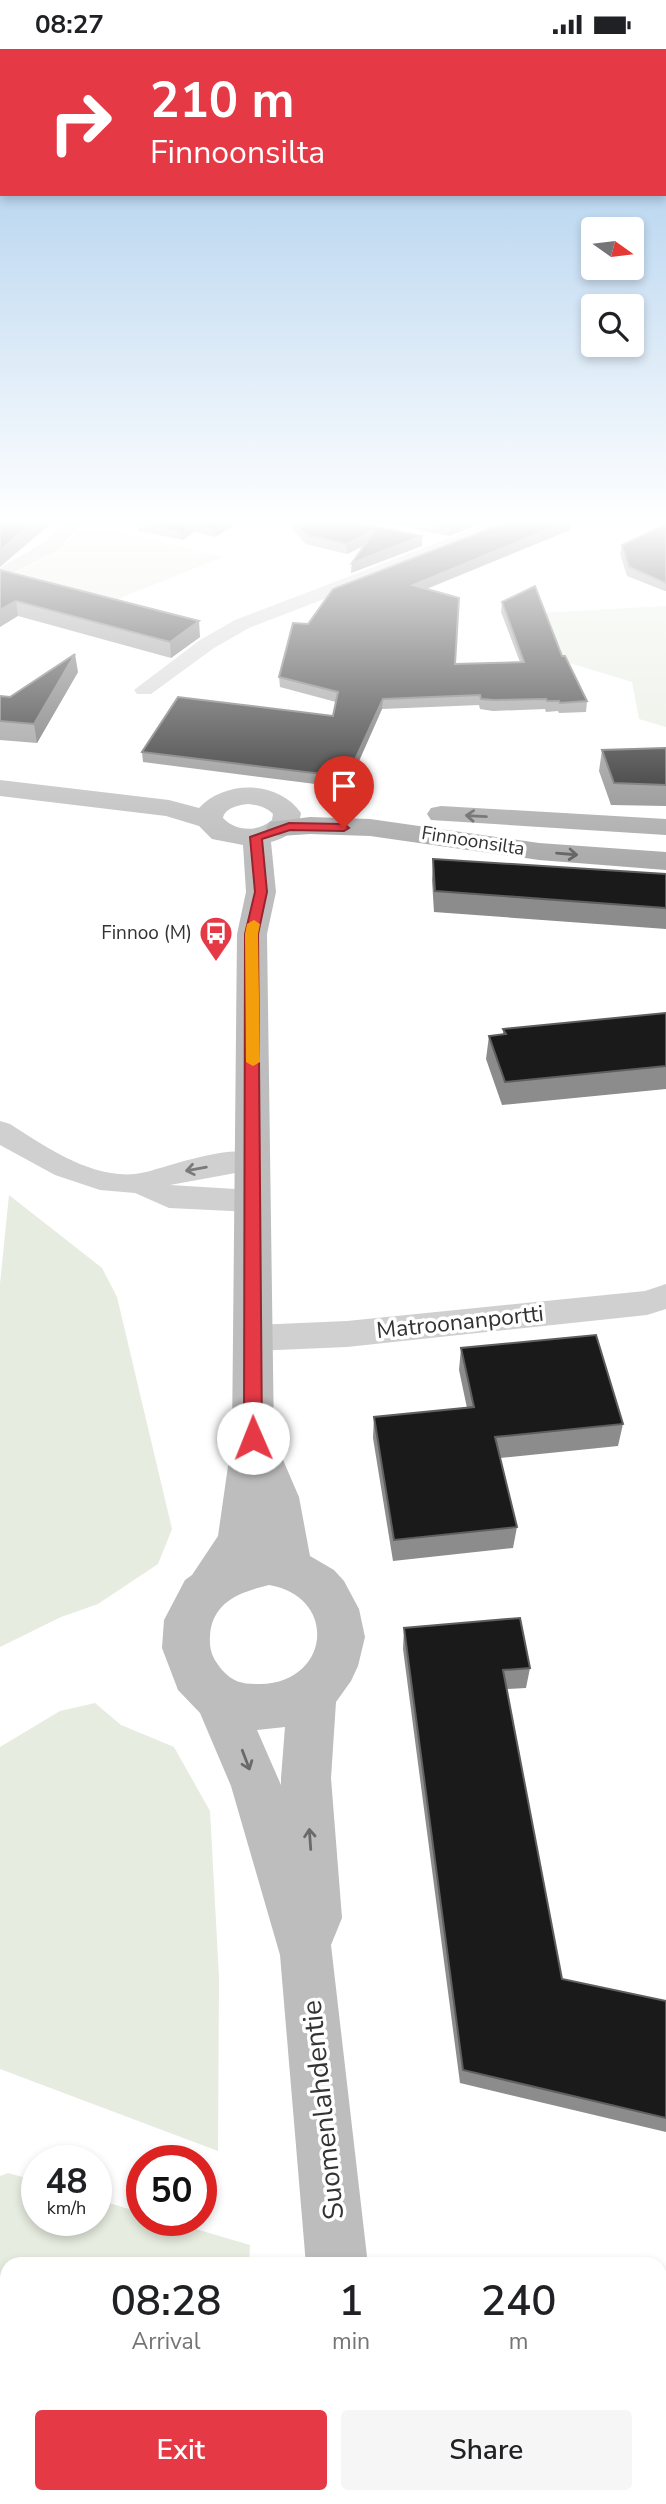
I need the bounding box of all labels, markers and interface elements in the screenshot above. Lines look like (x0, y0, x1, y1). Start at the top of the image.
text: 08:27 (35, 7, 104, 42)
text: 210 m (150, 67, 294, 134)
icon: right (35, 77, 126, 168)
text: Finnoonsilta (150, 131, 325, 174)
north arrow (581, 217, 644, 280)
map controls (581, 217, 644, 357)
button: search (581, 294, 644, 357)
pin (314, 756, 374, 828)
icon: arrive (325, 767, 363, 805)
one-way arrow (464, 809, 487, 822)
street label: Finnoonsilta (420, 820, 526, 862)
one-way arrow (555, 848, 578, 861)
bus stop icon: Finnoo (M) (197, 914, 235, 963)
place label: Finnoo (M) (101, 920, 192, 946)
one-way arrow (185, 1163, 208, 1176)
street label: Matroonanportti (375, 1298, 545, 1346)
position arrow (216, 1401, 290, 1475)
one-way arrow (240, 1749, 253, 1771)
one-way arrow (303, 1828, 316, 1851)
street label: Suomenlahdentie (293, 1998, 353, 2222)
speed limit sign: 50 (126, 2145, 217, 2236)
text: 48 (45, 2158, 88, 2205)
text: km/h (47, 2196, 86, 2220)
text: 08:28 (111, 2273, 221, 2330)
text: 1 (338, 2273, 364, 2330)
text: 240 (481, 2273, 556, 2330)
text: Arrival (131, 2326, 201, 2357)
text: min (332, 2326, 370, 2357)
text: m (509, 2326, 528, 2357)
button: Exit (35, 2410, 327, 2490)
button: Share (341, 2410, 632, 2490)

